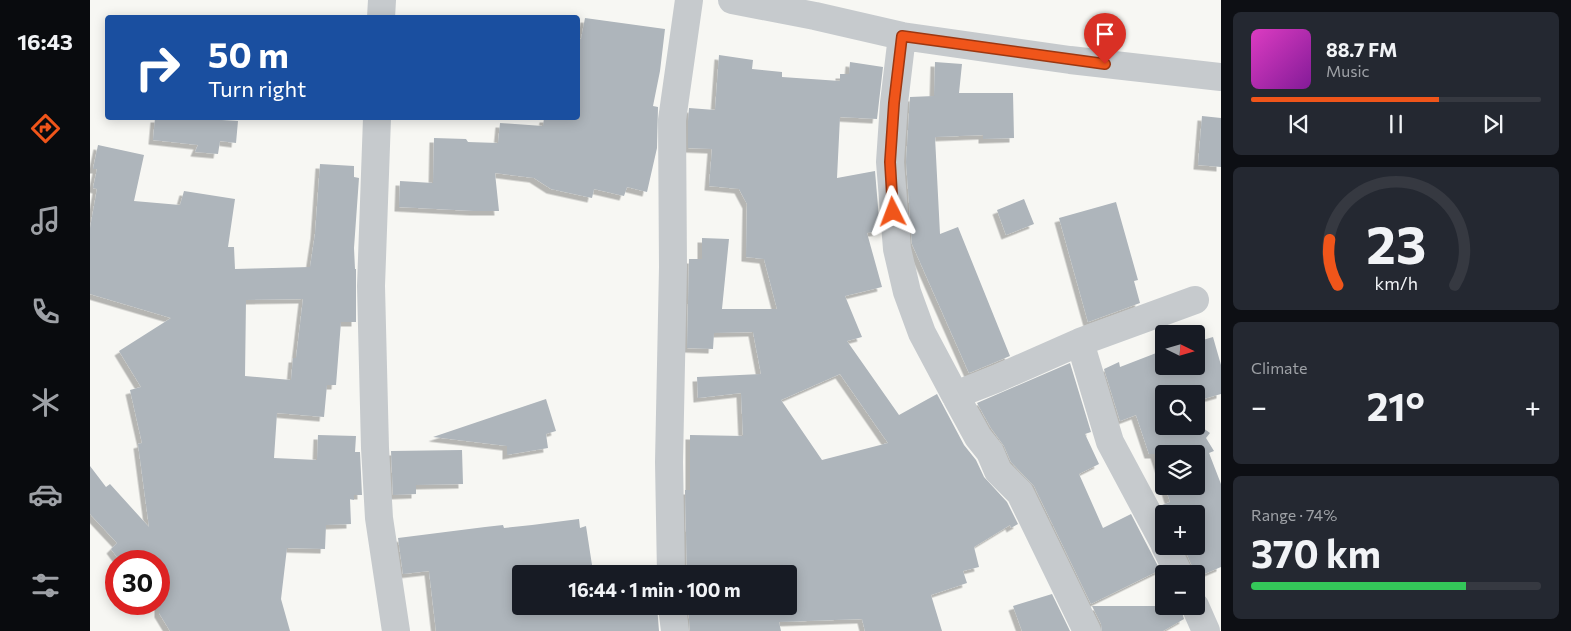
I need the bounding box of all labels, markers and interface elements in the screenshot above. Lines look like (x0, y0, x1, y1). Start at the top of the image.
pin (1084, 13, 1126, 64)
icon: arrive (1091, 20, 1119, 48)
text: 16:43 (17, 28, 73, 55)
text: 50 m (208, 32, 289, 75)
icon: right (125, 35, 190, 100)
text: 88.7 FM (1326, 38, 1397, 61)
text: Music (1326, 61, 1370, 80)
text: Turn right (208, 75, 306, 102)
icon: previous (1285, 110, 1313, 138)
icon: pause (1382, 110, 1410, 138)
icon: next (1479, 110, 1507, 138)
icon: directions (28, 111, 63, 146)
position arrow (866, 185, 918, 237)
icon: music (28, 203, 63, 238)
text: 23 (1366, 211, 1426, 275)
text: km/h (1374, 272, 1418, 294)
icon: phone (28, 294, 63, 329)
north arrow (1155, 325, 1205, 375)
map controls (1155, 325, 1205, 615)
text: Climate (1251, 358, 1307, 377)
text: 21° (1367, 382, 1425, 429)
icon: climate (28, 385, 63, 420)
button: search (1155, 385, 1205, 435)
text: − (1251, 389, 1267, 423)
text: + (1525, 389, 1541, 423)
button: layers (1155, 445, 1205, 495)
icon: car (28, 477, 63, 512)
button: + (1155, 505, 1205, 555)
text: Range · 74% (1251, 505, 1337, 524)
text: 370 km (1251, 529, 1381, 576)
speed limit sign: 30 (105, 550, 170, 615)
button: − (1155, 565, 1205, 615)
icon: filters (28, 568, 63, 603)
text: 16:44 · 1 min · 100 m (568, 578, 741, 601)

